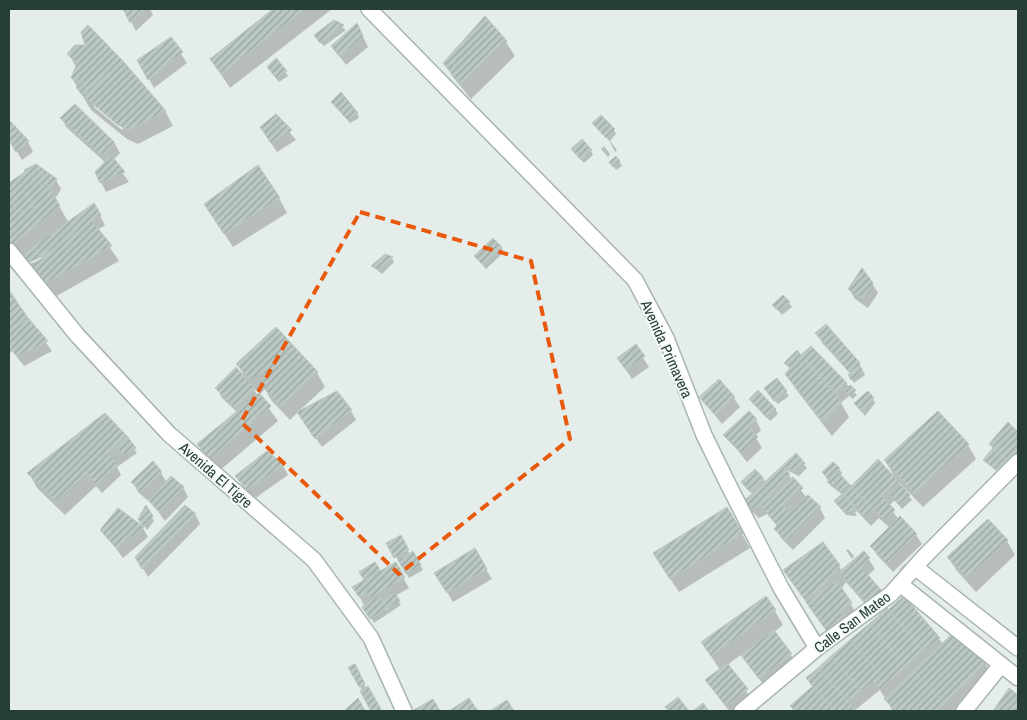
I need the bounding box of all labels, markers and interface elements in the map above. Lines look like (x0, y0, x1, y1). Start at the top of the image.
street label: Avenida Primavera (636, 296, 698, 401)
street label: Avenida El Tigre (174, 437, 257, 513)
street label: Calle San Mateo (809, 586, 895, 658)

